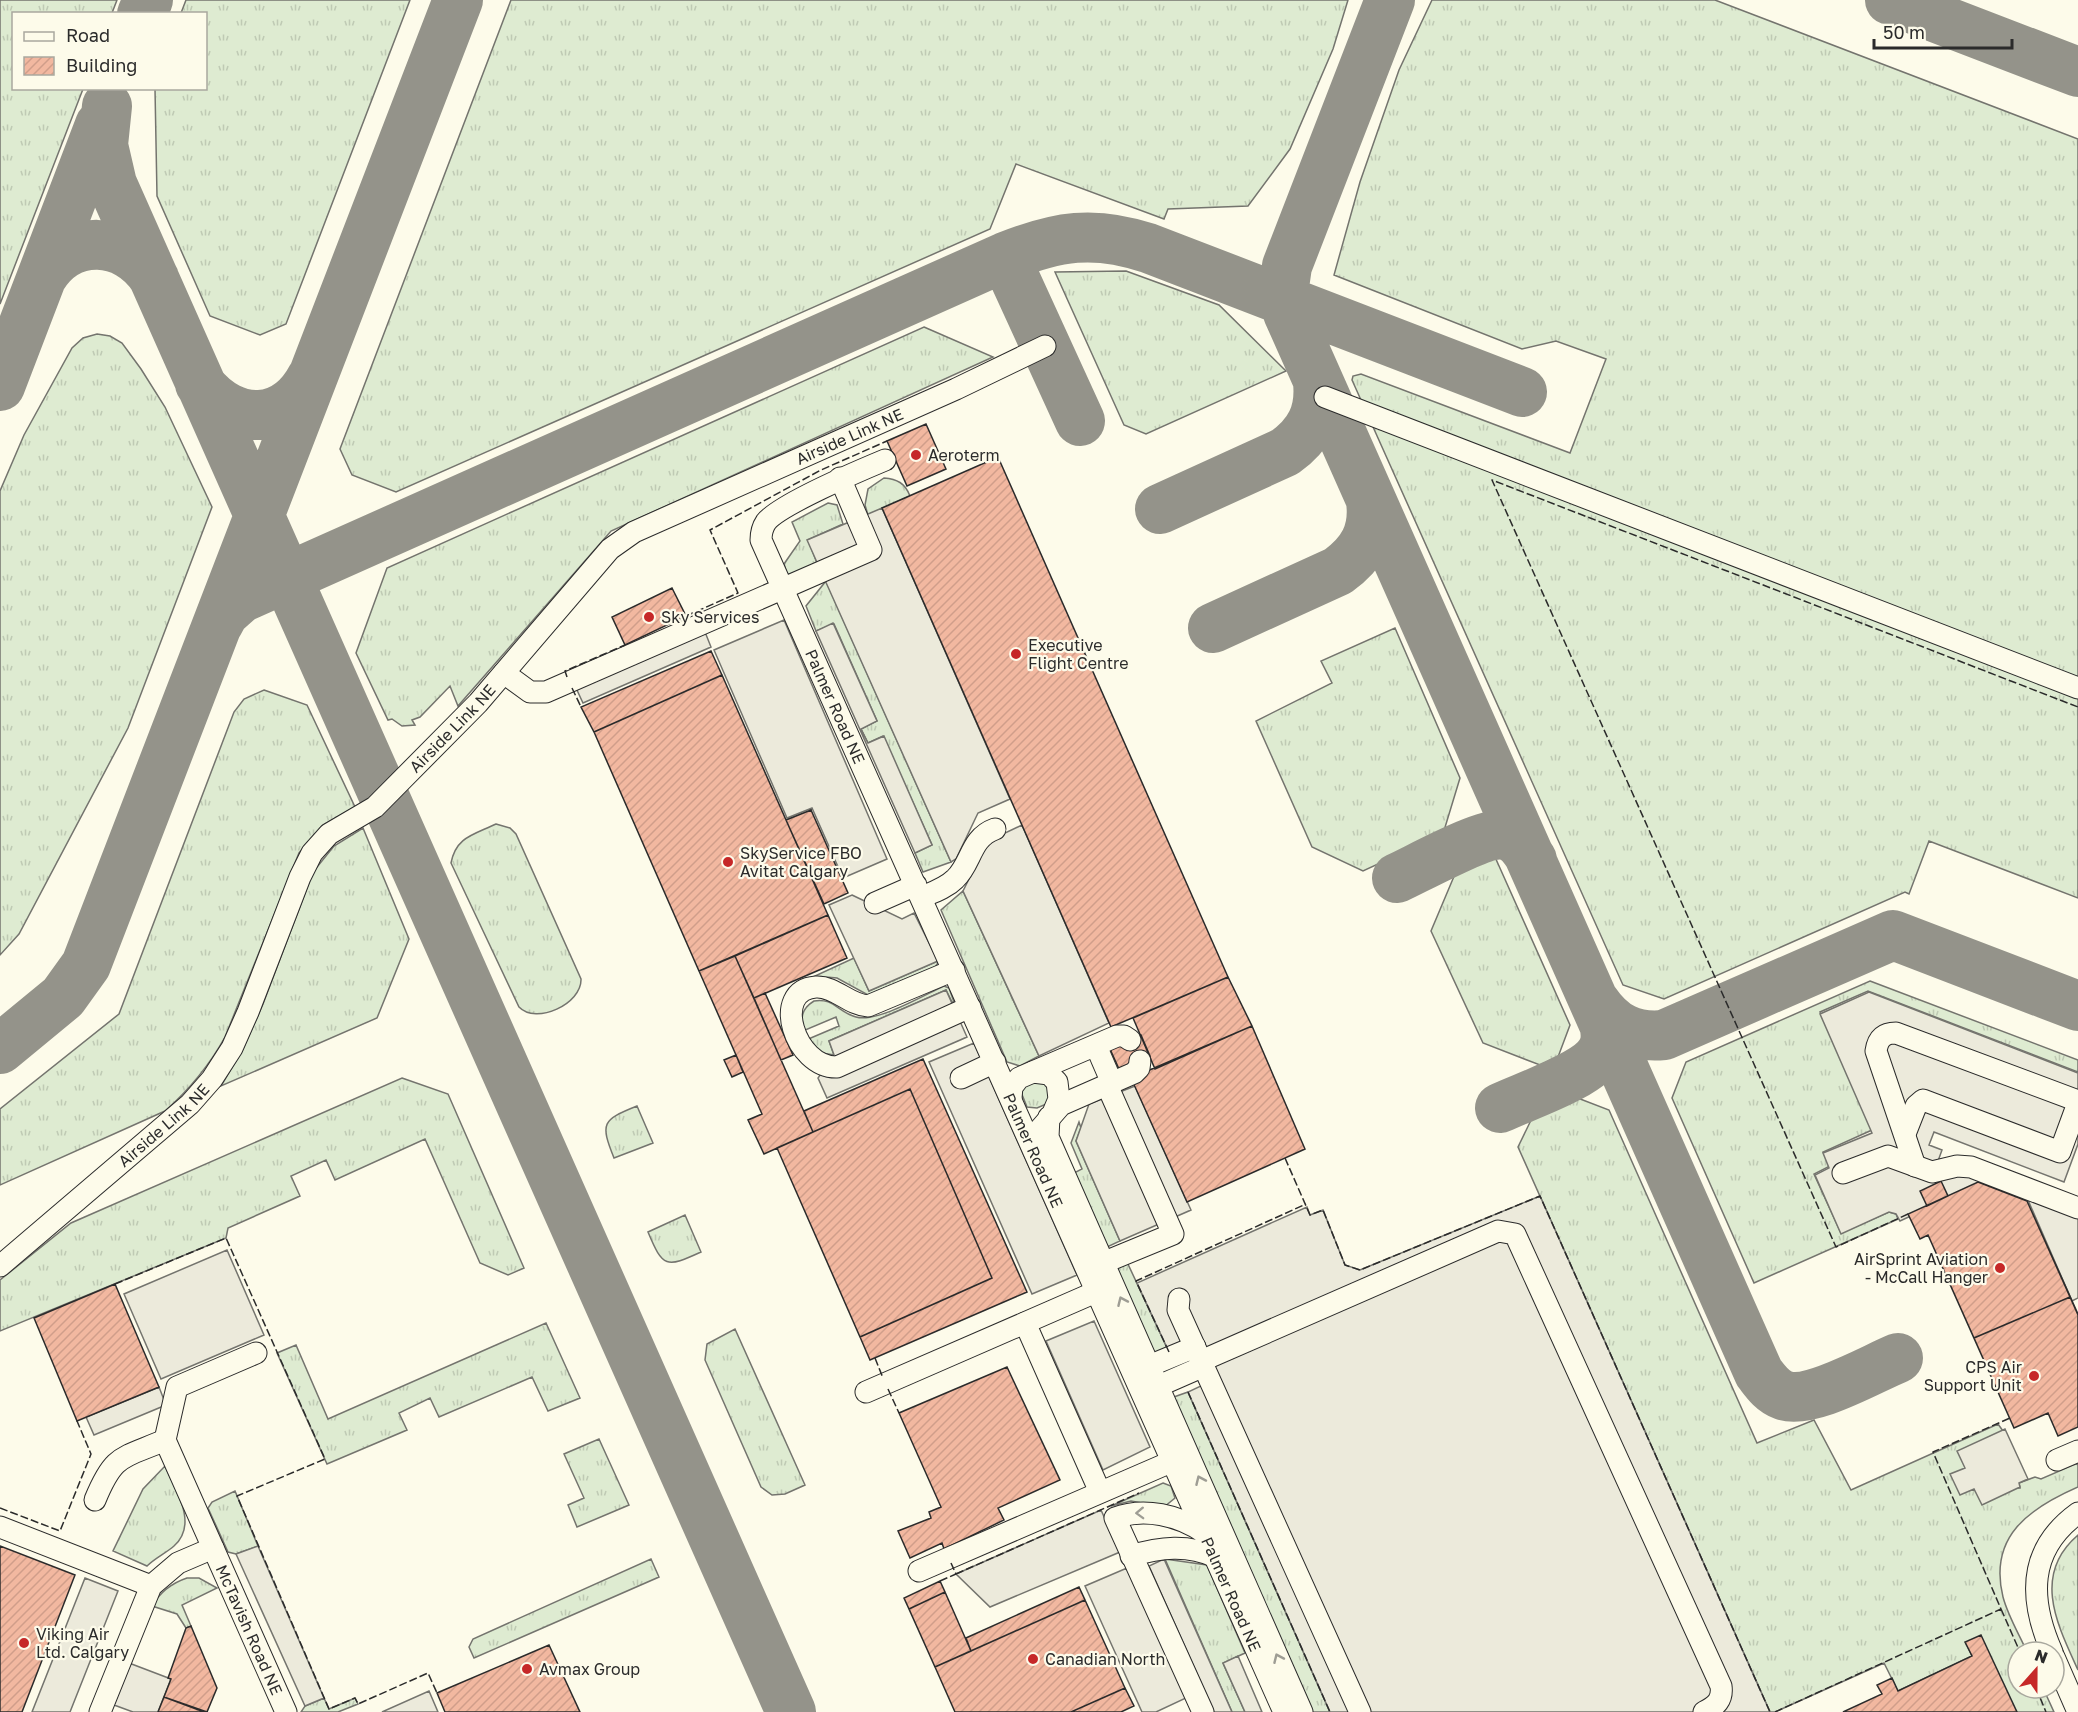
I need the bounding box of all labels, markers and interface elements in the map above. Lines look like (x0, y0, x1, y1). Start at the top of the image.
legend (12, 12, 207, 90)
scale bar (1874, 12, 2012, 50)
text: 50 m (1883, 21, 1925, 43)
text: Road (66, 24, 110, 46)
text: Building (66, 54, 137, 76)
street label: Airside Link NE (793, 404, 906, 469)
place label: Aeroterm (928, 445, 1000, 465)
marker: Aeroterm (909, 448, 923, 462)
place label: Sky Services (661, 607, 759, 627)
marker: Sky Services (642, 610, 656, 624)
place label: Executive Flight Centre (1028, 635, 1128, 673)
street label: Palmer Road NE (801, 646, 870, 767)
marker: Executive Flight Centre (1009, 647, 1023, 661)
street label: Airside Link NE (405, 680, 500, 777)
place label: SkyService FBO Avitat Calgary (740, 843, 862, 881)
marker: SkyService FBO Avitat Calgary (721, 855, 735, 869)
street label: Airside Link NE (114, 1079, 213, 1171)
street label: Palmer Road NE (999, 1090, 1068, 1211)
place label: AirSprint Aviation - McCall Hanger (1854, 1249, 1988, 1287)
marker: AirSprint Aviation - McCall Hanger (1993, 1261, 2007, 1275)
one-way arrow (1117, 1297, 1129, 1308)
place label: CPS Air Support Unit (1924, 1357, 2022, 1395)
marker: CPS Air Support Unit (2027, 1369, 2041, 1383)
one-way arrow (1195, 1476, 1207, 1487)
one-way arrow (1136, 1507, 1145, 1520)
street label: Palmer Road NE (1197, 1534, 1266, 1655)
street label: McTavish Road NE (212, 1561, 287, 1698)
place label: Viking Air Ltd. Calgary (36, 1624, 129, 1662)
marker: Viking Air Ltd. Calgary (17, 1636, 31, 1650)
north arrow (2006, 1640, 2066, 1700)
text: N (2032, 1644, 2051, 1668)
place label: Canadian North (1045, 1649, 1165, 1669)
marker: Canadian North (1026, 1652, 1040, 1666)
one-way arrow (1274, 1654, 1286, 1665)
place label: Avmax Group (539, 1659, 640, 1679)
marker: Avmax Group (520, 1662, 534, 1676)

